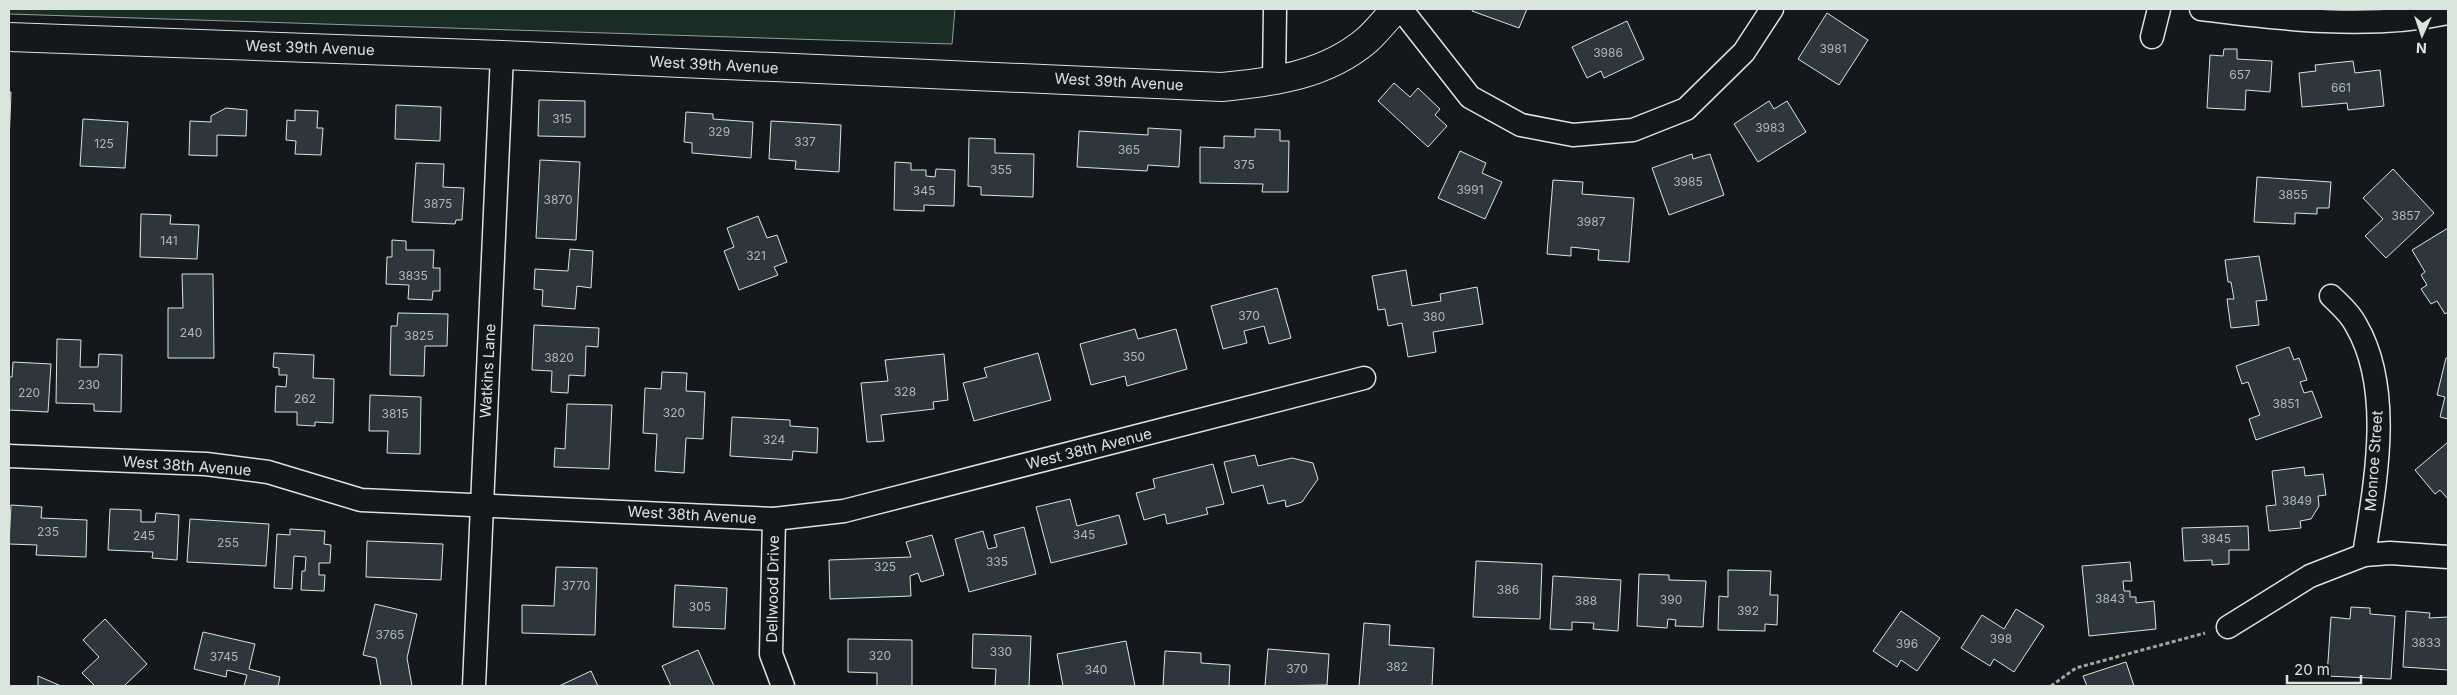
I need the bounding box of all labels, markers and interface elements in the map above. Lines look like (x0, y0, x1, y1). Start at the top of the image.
north arrow (2397, 10, 2447, 60)
street label: West 39th Avenue (245, 36, 375, 59)
text: N (2416, 40, 2427, 57)
house number: 3981 (1819, 41, 1847, 56)
house number: 3986 (1593, 45, 1623, 60)
street label: West 39th Avenue (649, 52, 779, 77)
house number: 657 (2229, 67, 2251, 82)
street label: West 39th Avenue (1054, 69, 1184, 94)
house number: 661 (2331, 80, 2351, 95)
house number: 315 (552, 111, 572, 126)
house number: 3983 (1755, 120, 1785, 135)
house number: 329 (708, 124, 730, 139)
house number: 337 (794, 134, 816, 149)
house number: 125 (94, 136, 114, 151)
house number: 365 (1118, 142, 1140, 157)
house number: 375 (1233, 157, 1255, 172)
house number: 355 (990, 162, 1012, 177)
house number: 3985 (1673, 174, 1703, 189)
house number: 3991 (1456, 182, 1484, 197)
house number: 345 (913, 183, 935, 198)
house number: 3855 (2278, 187, 2308, 202)
house number: 3870 (543, 192, 573, 207)
house number: 3875 (424, 196, 452, 211)
house number: 3857 (2392, 208, 2421, 223)
house number: 3987 (1576, 214, 1606, 229)
house number: 141 (160, 233, 178, 248)
house number: 321 (746, 248, 766, 263)
house number: 3835 (398, 268, 428, 283)
house number: 370 (1238, 308, 1260, 323)
house number: 380 (1423, 309, 1445, 324)
street label: Watkins Lane (476, 323, 499, 419)
house number: 240 (180, 325, 202, 340)
house number: 3825 (404, 328, 434, 343)
house number: 350 (1123, 349, 1145, 364)
house number: 3820 (544, 350, 574, 365)
house number: 230 (78, 377, 100, 392)
house number: 328 (894, 384, 916, 399)
house number: 220 (18, 385, 40, 400)
house number: 262 (294, 391, 316, 406)
house number: 3851 (2272, 396, 2300, 411)
house number: 320 (663, 405, 685, 420)
house number: 3815 (381, 406, 409, 421)
street label: Monroe Street (2360, 410, 2387, 512)
street label: West 38th Avenue (1024, 424, 1154, 473)
house number: 324 (763, 432, 785, 447)
street label: West 38th Avenue (122, 452, 252, 479)
house number: 3849 (2282, 493, 2312, 508)
street label: West 38th Avenue (627, 502, 757, 527)
house number: 235 (37, 524, 59, 539)
house number: 345 (1073, 527, 1095, 542)
house number: 245 (133, 528, 155, 543)
house number: 3845 (2201, 531, 2231, 546)
house number: 255 (217, 535, 239, 550)
street label: Dellwood Drive (762, 535, 783, 643)
house number: 335 (986, 554, 1008, 569)
house number: 325 (874, 559, 896, 574)
house number: 3770 (562, 578, 590, 593)
house number: 386 (1497, 582, 1519, 597)
house number: 3843 (2095, 591, 2125, 606)
house number: 390 (1660, 592, 1682, 607)
house number: 388 (1575, 593, 1597, 608)
house number: 305 (689, 599, 711, 614)
house number: 392 (1737, 603, 1759, 618)
house number: 3765 (376, 627, 404, 642)
house number: 398 (1990, 631, 2012, 646)
house number: 3833 (2411, 635, 2441, 650)
house number: 396 (1896, 636, 1918, 651)
house number: 330 (990, 644, 1012, 659)
house number: 320 (869, 648, 891, 663)
house number: 3745 (210, 649, 238, 664)
scale bar (2287, 652, 2361, 684)
house number: 382 (1386, 659, 1408, 674)
text: 20 m (2294, 660, 2330, 679)
house number: 370 (1286, 661, 1308, 676)
house number: 340 (1085, 662, 1107, 677)

